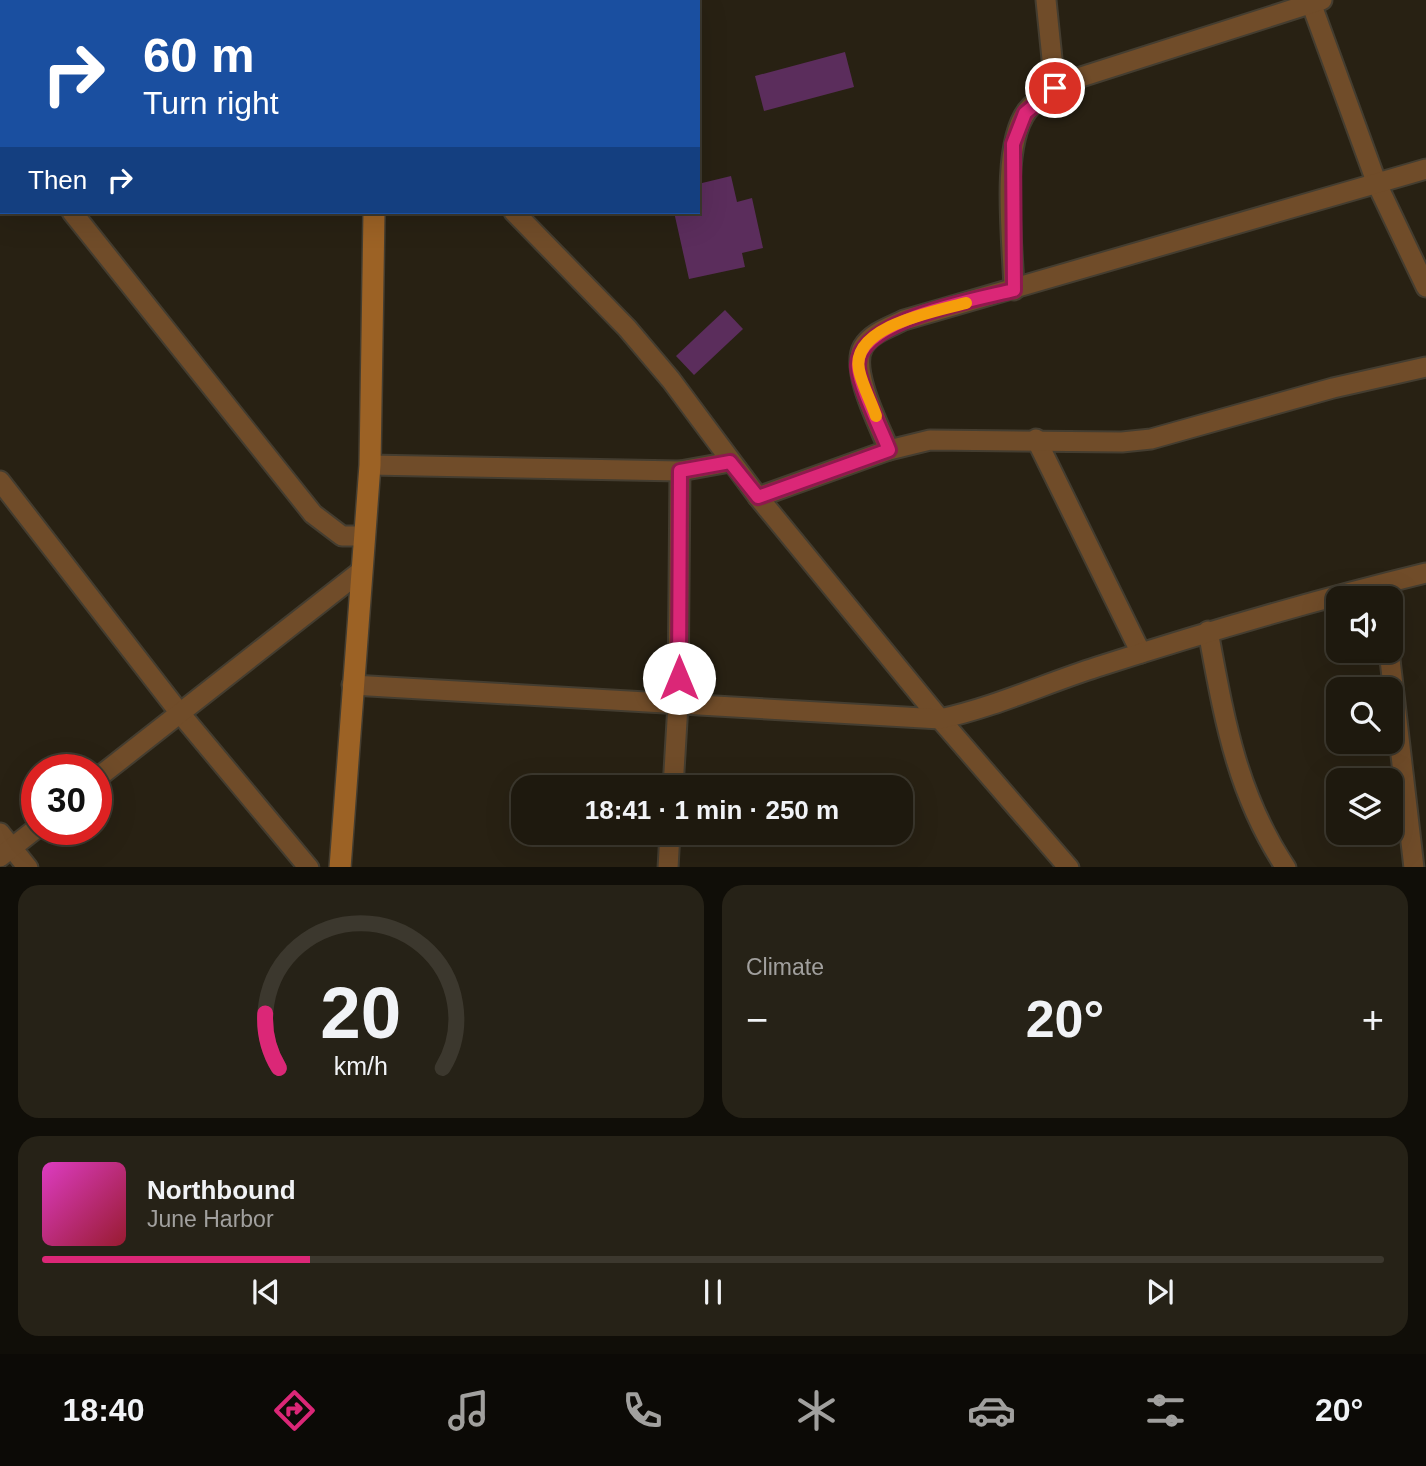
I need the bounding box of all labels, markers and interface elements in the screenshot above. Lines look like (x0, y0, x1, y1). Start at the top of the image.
icon: right (28, 28, 119, 119)
text: 60 m (143, 28, 255, 82)
pin (1025, 58, 1085, 118)
icon: arrive (1036, 69, 1074, 107)
text: Turn right (143, 85, 279, 121)
icon: right (101, 161, 139, 199)
text: Then (28, 165, 87, 195)
map controls (1326, 586, 1403, 845)
button: sound (1326, 586, 1403, 663)
position arrow (642, 641, 716, 715)
button: search (1326, 677, 1403, 754)
speed limit sign: 30 (21, 754, 112, 845)
button: layers (1326, 768, 1403, 845)
text: 18:41 · 1 min · 250 m (585, 795, 839, 825)
text: Climate (746, 954, 824, 980)
text: 20 (321, 972, 401, 1053)
text: 20° (1026, 990, 1104, 1048)
text: − (746, 999, 768, 1041)
text: + (1362, 999, 1384, 1041)
text: km/h (334, 1051, 388, 1079)
text: Northbound (147, 1175, 296, 1205)
text: June Harbor (147, 1206, 274, 1232)
icon: previous (247, 1273, 285, 1311)
icon: pause (694, 1273, 732, 1311)
icon: next (1141, 1273, 1179, 1311)
icon: directions (270, 1386, 319, 1435)
icon: music (444, 1386, 493, 1435)
icon: phone (618, 1386, 667, 1435)
icon: climate (792, 1386, 841, 1435)
icon: car (967, 1386, 1016, 1435)
icon: filters (1141, 1386, 1190, 1435)
text: 18:40 (63, 1392, 144, 1428)
text: 20° (1315, 1392, 1363, 1428)

